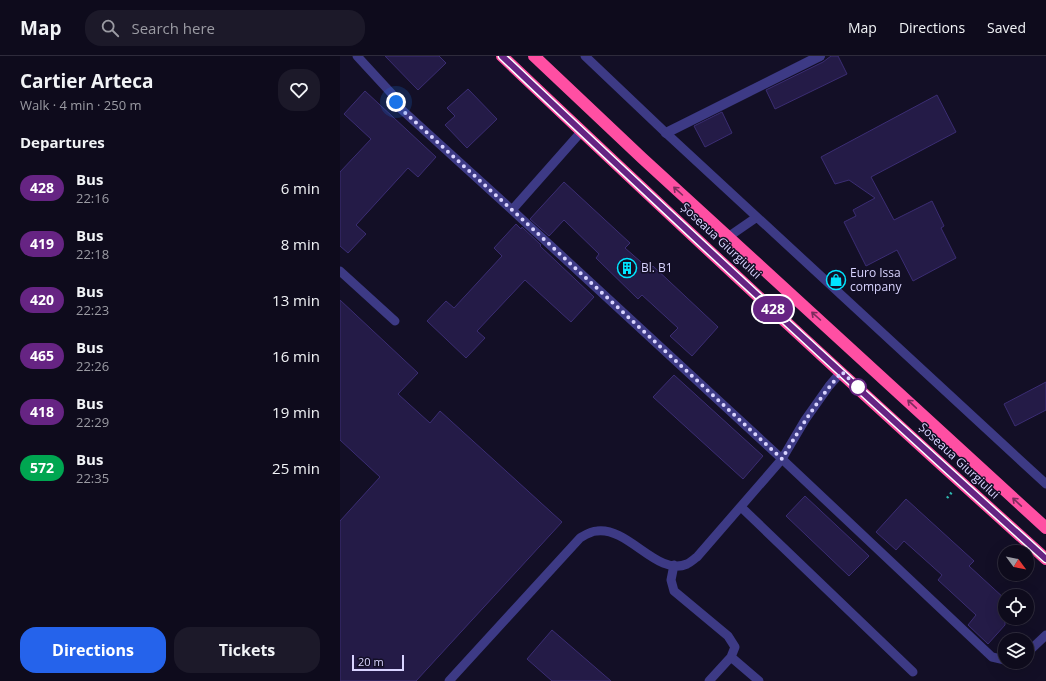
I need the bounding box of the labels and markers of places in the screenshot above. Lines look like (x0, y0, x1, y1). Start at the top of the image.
building icon: Bl. B1 (616, 257, 638, 279)
place label: Bl. B1 (641, 259, 673, 276)
place label: Euro Issa company (850, 264, 902, 295)
shop icon: Euro Issa company (825, 269, 847, 291)
unlabelled marker (849, 378, 867, 396)

